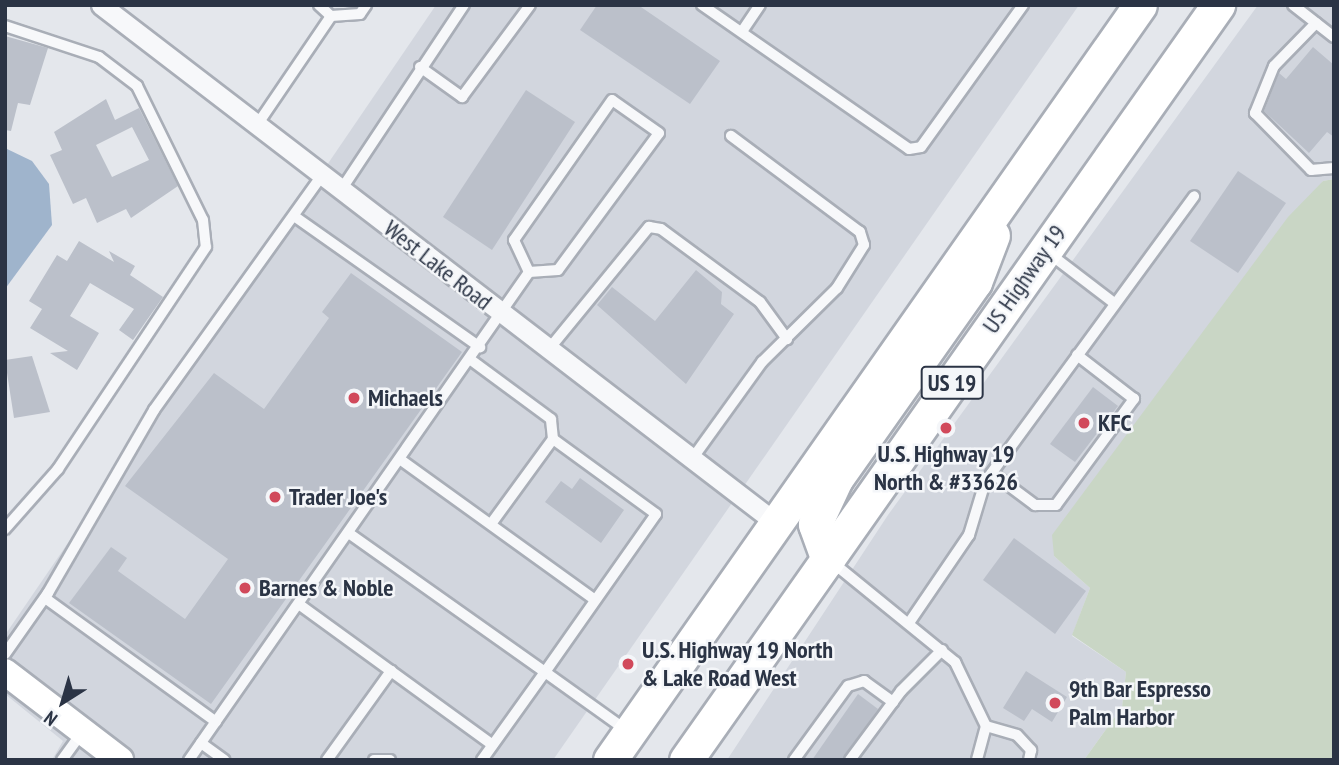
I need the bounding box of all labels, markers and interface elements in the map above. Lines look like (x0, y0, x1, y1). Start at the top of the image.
street label: West Lake Road (378, 214, 498, 316)
street label: US Highway 19 (976, 219, 1072, 339)
road number: US 19 (920, 364, 984, 402)
place label: Michaels (368, 384, 443, 412)
marker: Michaels (346, 390, 362, 406)
place label: KFC (1098, 409, 1131, 437)
marker: KFC (1076, 415, 1092, 431)
marker: U.S. Highway 19 North & #33626 (938, 420, 954, 436)
place label: U.S. Highway 19 North & #33626 (874, 440, 1018, 496)
place label: Trader Joe's (289, 483, 387, 511)
marker: Trader Joe's (267, 489, 283, 505)
place label: Barnes & Noble (259, 574, 393, 602)
marker: Barnes & Noble (237, 580, 253, 596)
place label: U.S. Highway 19 North & Lake Road West (642, 636, 835, 692)
marker: U.S. Highway 19 North & Lake Road West (620, 656, 636, 672)
north arrow (28, 667, 98, 737)
place label: 9th Bar Espresso Palm Harbor (1069, 675, 1211, 731)
marker: 9th Bar Espresso Palm Harbor (1047, 695, 1063, 711)
text: N (39, 706, 62, 731)

